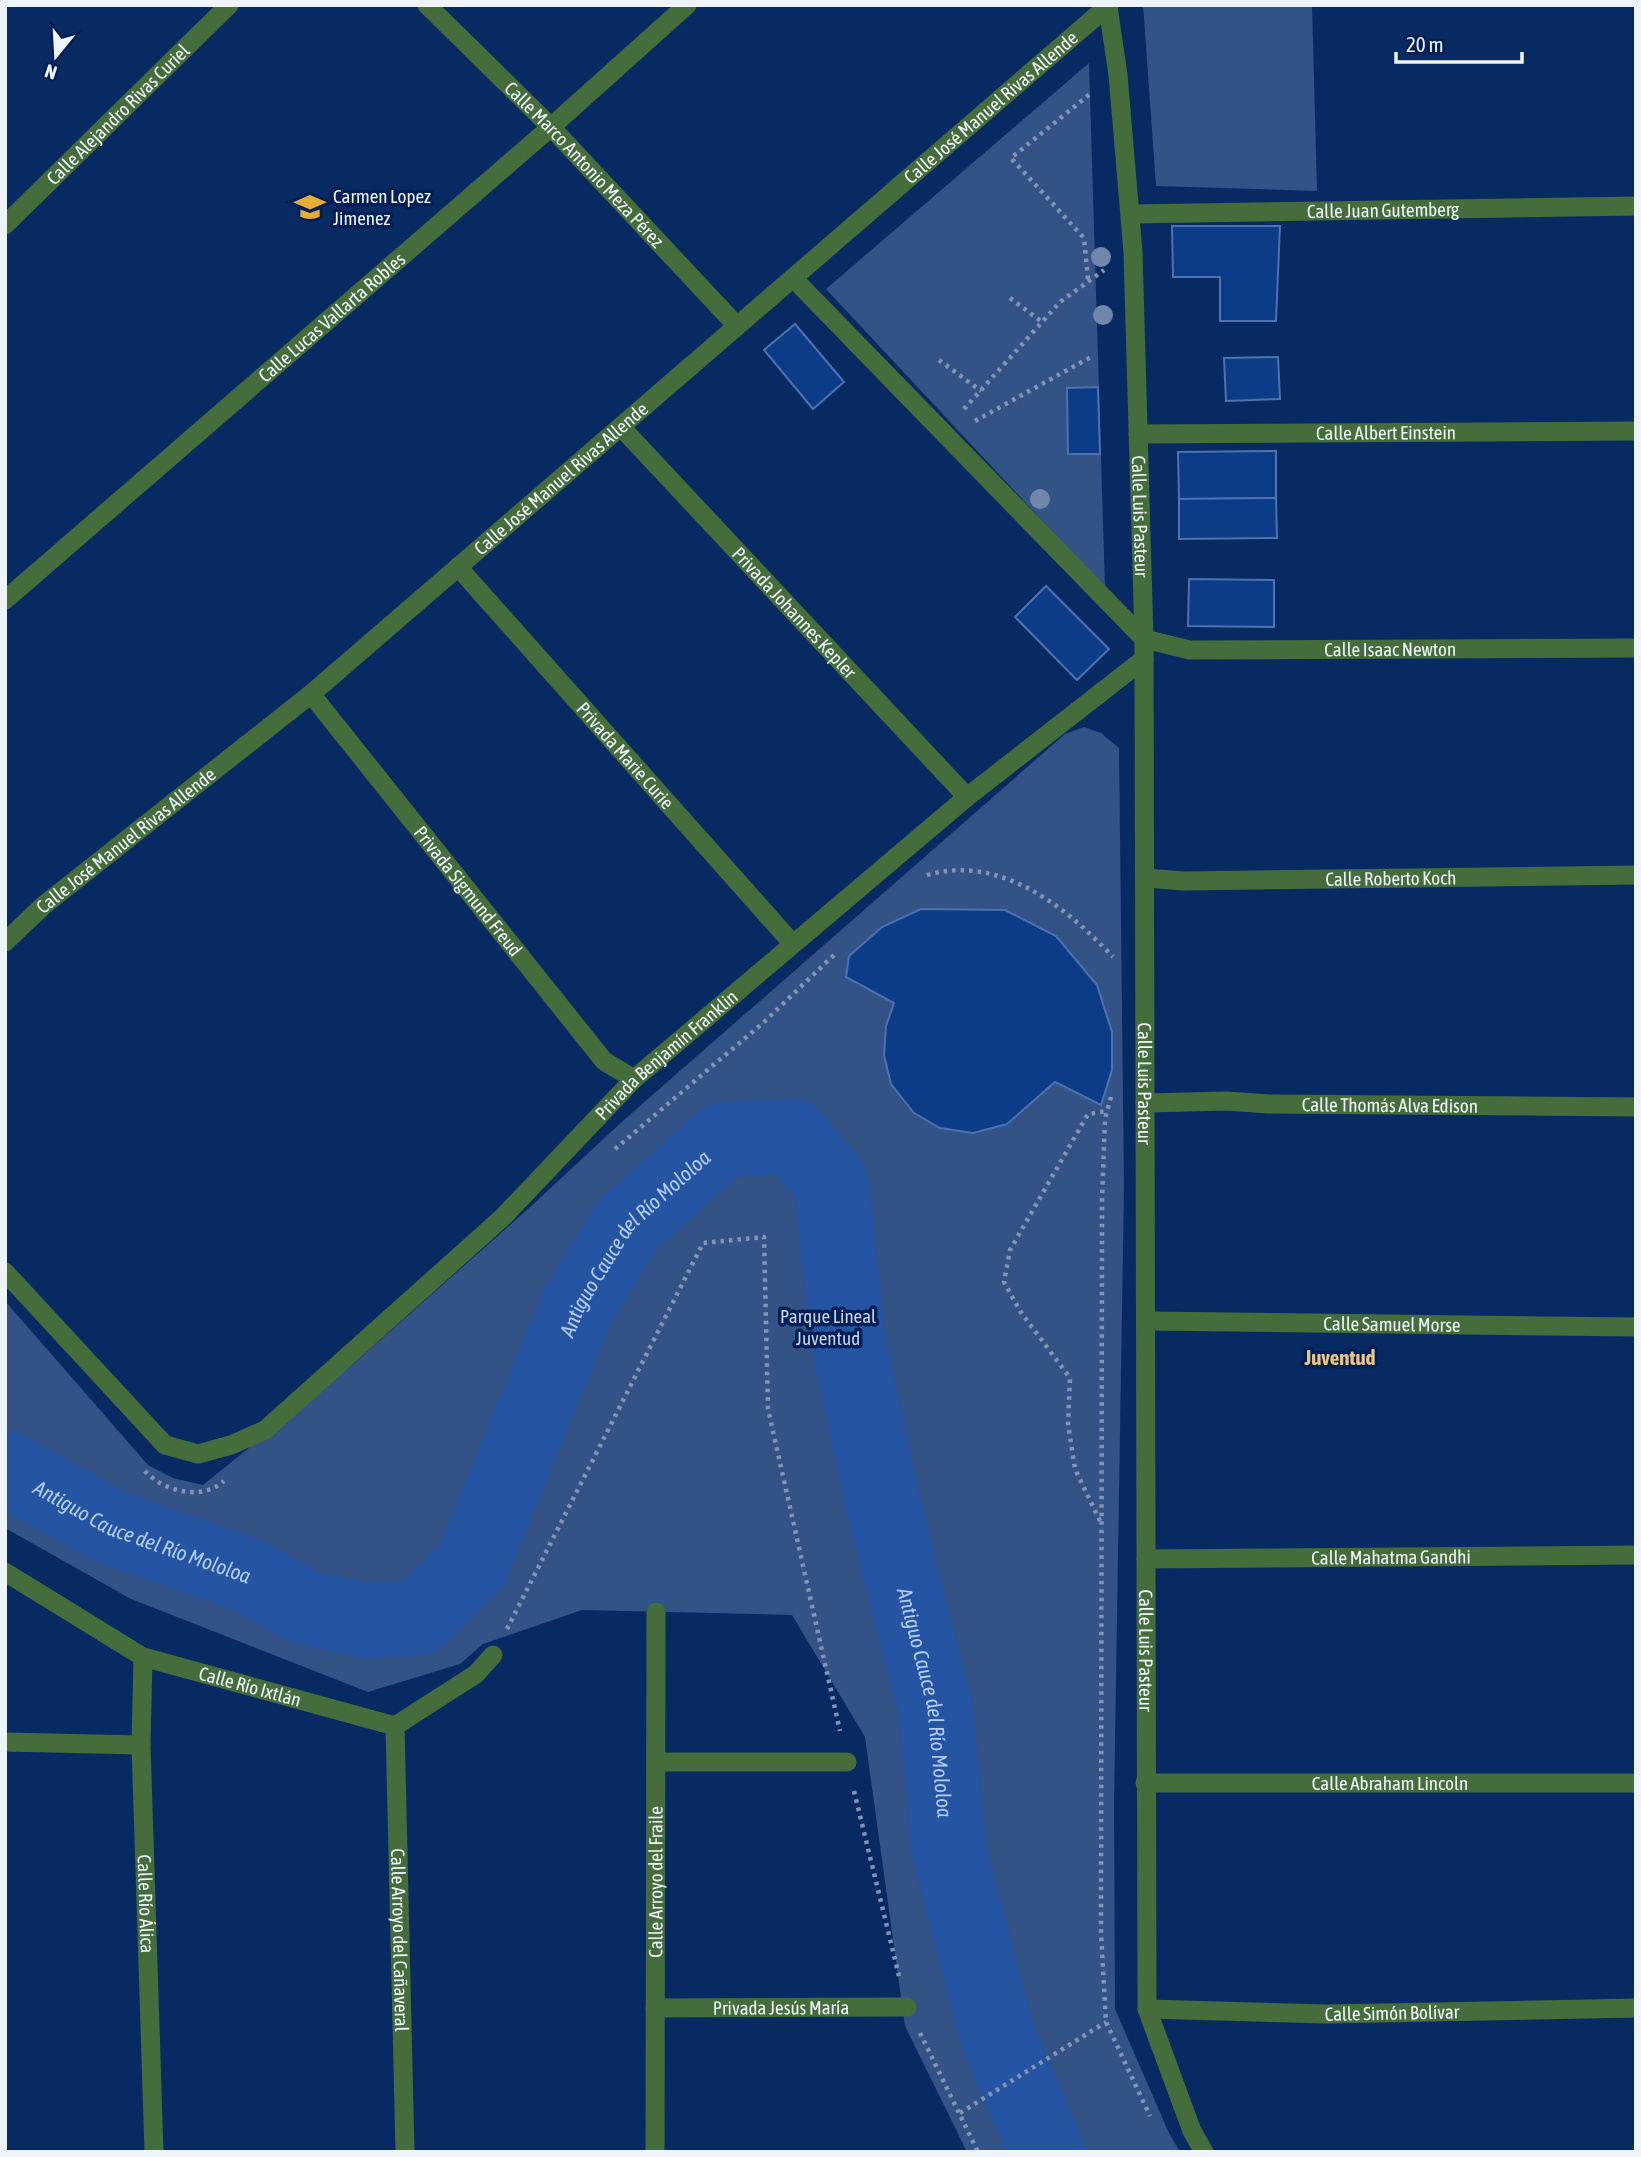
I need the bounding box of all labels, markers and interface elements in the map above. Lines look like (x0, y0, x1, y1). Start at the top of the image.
north arrow (21, 21, 91, 91)
scale bar (1396, 21, 1522, 65)
street label: Calle José Manuel Rivas Allende (899, 26, 1082, 188)
text: 20 m (1406, 32, 1444, 56)
street label: Calle Alejandro Rivas Curiel (42, 39, 194, 189)
text: N (42, 60, 59, 84)
street label: Calle Marco Antonio Meza Pérez (500, 77, 669, 252)
place label: Carmen Lopez Jimenez (333, 185, 431, 229)
school or university icon: Carmen Lopez Jimenez (293, 190, 327, 224)
street label: Calle Juan Gutemberg (1307, 198, 1460, 222)
street label: Calle Lucas Vallarta Robles (254, 247, 410, 387)
street label: Calle José Manuel Rivas Allende (469, 397, 652, 559)
street label: Calle Albert Einstein (1316, 421, 1456, 444)
street label: Calle Luis Pasteur (1128, 455, 1153, 578)
street label: Privada Johannes Kepler (728, 542, 861, 683)
street label: Calle Isaac Newton (1324, 638, 1456, 660)
street label: Privada Marie Curie (572, 697, 679, 813)
street label: Calle José Manuel Rivas Allende (31, 763, 220, 918)
street label: Privada Sigmund Freud (410, 821, 527, 960)
street label: Calle Roberto Koch (1325, 866, 1457, 890)
street label: Privada Benjamín Franklin (590, 985, 742, 1124)
street label: Calle Luis Pasteur (1134, 1022, 1156, 1145)
street label: Calle Thomás Alva Edison (1302, 1093, 1478, 1117)
water label: Antiguo Cauce del Río Mololoa (554, 1145, 715, 1341)
park label: Parque Lineal Juventud (780, 1305, 876, 1349)
street label: Calle Samuel Morse (1323, 1312, 1461, 1336)
district label: Juventud (1303, 1345, 1376, 1369)
water label: Antiguo Cauce del Río Mololoa (29, 1474, 254, 1588)
street label: Calle Mahatma Gandhi (1311, 1545, 1471, 1569)
water label: Antiguo Cauce del Río Mololoa (893, 1584, 958, 1819)
street label: Calle Luis Pasteur (1135, 1589, 1157, 1712)
street label: Calle Río Ixtlán (196, 1662, 304, 1711)
street label: Calle Abraham Lincoln (1312, 1772, 1468, 1794)
street label: Calle Arroyo del Fraile (644, 1806, 667, 1958)
street label: Calle Arroyo del Cañaveral (387, 1848, 413, 2032)
street label: Calle Río Álica (134, 1854, 159, 1954)
street label: Privada Jesús María (713, 1996, 849, 2019)
street label: Calle Simón Bolívar (1324, 2000, 1460, 2025)

